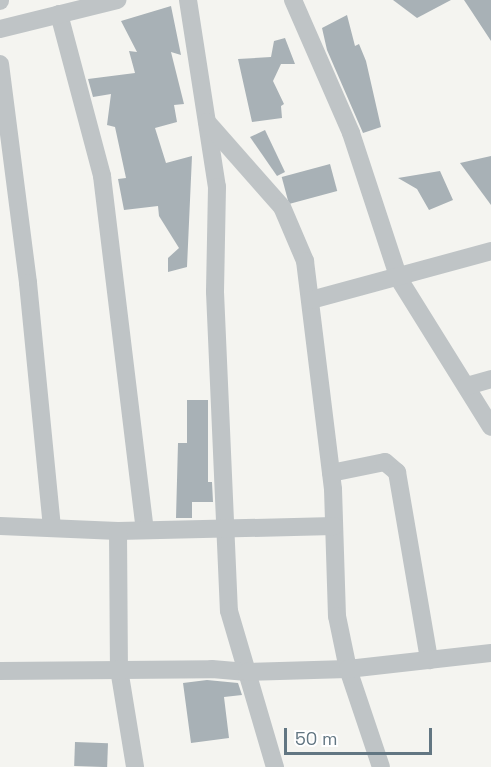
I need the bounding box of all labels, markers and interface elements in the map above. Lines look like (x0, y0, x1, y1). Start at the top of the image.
scale bar (287, 716, 436, 754)
text: 50 m (295, 727, 337, 750)

